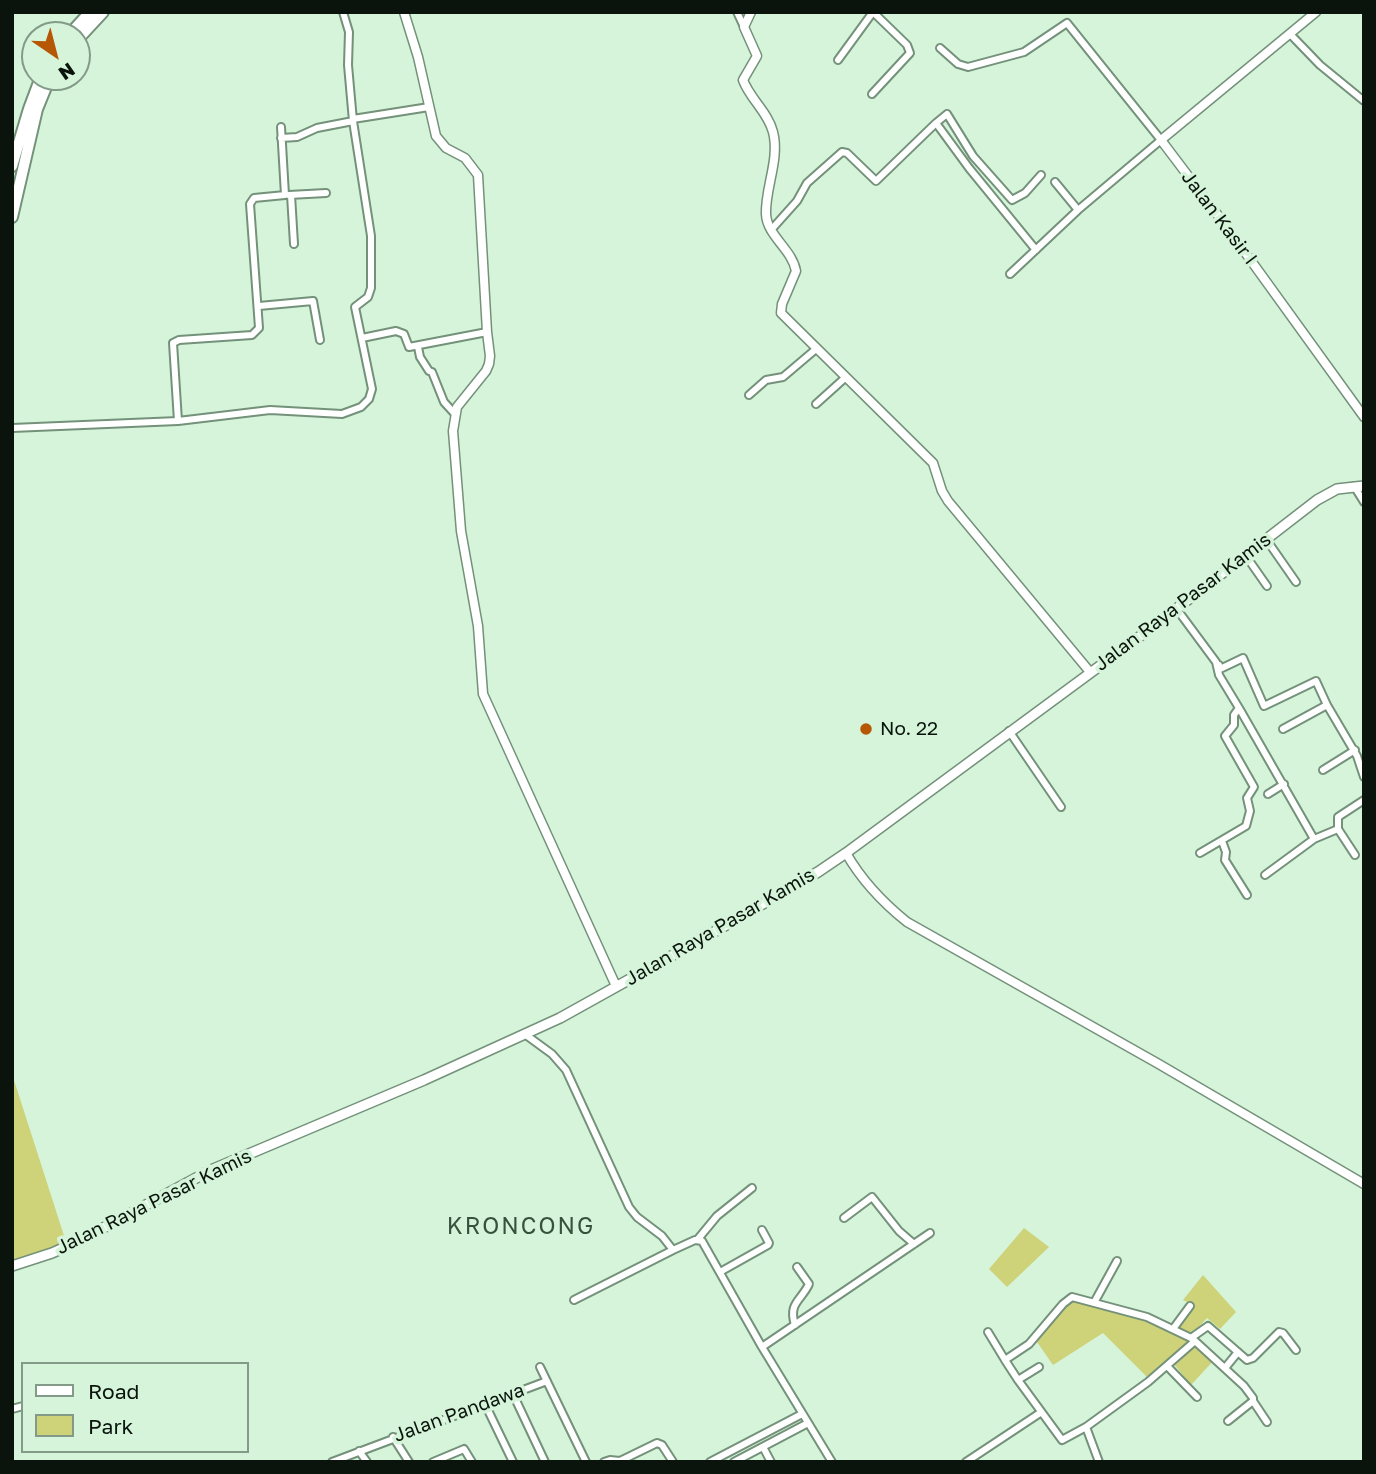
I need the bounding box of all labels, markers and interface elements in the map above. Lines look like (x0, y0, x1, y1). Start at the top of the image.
north arrow (21, 21, 91, 91)
text: N (55, 58, 80, 86)
street label: Jalan Kasir I (1176, 167, 1262, 269)
street label: Jalan Raya Pasar Kamis (1090, 528, 1276, 676)
place label: No. 22 (880, 718, 938, 740)
marker: No. 22 (858, 721, 874, 737)
street label: Jalan Raya Pasar Kamis (621, 863, 819, 991)
street label: Jalan Raya Pasar Kamis (52, 1145, 256, 1259)
district label: KRONCONG (448, 1213, 594, 1241)
legend (21, 1362, 248, 1453)
text: Road (88, 1378, 139, 1404)
street label: Jalan Pandawa (391, 1379, 527, 1447)
text: Park (88, 1413, 133, 1439)

